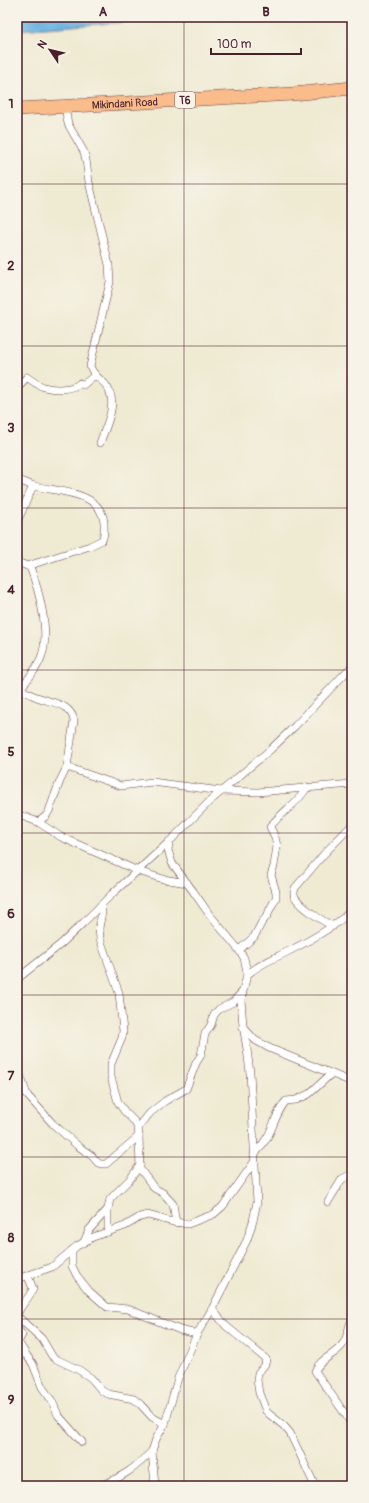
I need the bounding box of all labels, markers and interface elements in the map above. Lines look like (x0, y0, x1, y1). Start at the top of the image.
text: A (99, 4, 108, 20)
text: B (262, 4, 270, 20)
north arrow (30, 30, 70, 70)
scale bar (211, 30, 301, 56)
text: N (35, 37, 50, 51)
text: 100 m (217, 37, 252, 52)
road number: T6 (175, 92, 195, 108)
street label: Mikindani Road (91, 95, 158, 112)
text: 1 (8, 96, 14, 112)
text: 2 (7, 258, 15, 274)
text: 3 (7, 420, 15, 436)
text: 4 (7, 582, 15, 598)
text: 5 (7, 744, 15, 760)
text: 6 (7, 906, 15, 922)
text: 7 (8, 1068, 15, 1084)
text: 8 (8, 1230, 15, 1246)
text: 9 (8, 1392, 15, 1408)

